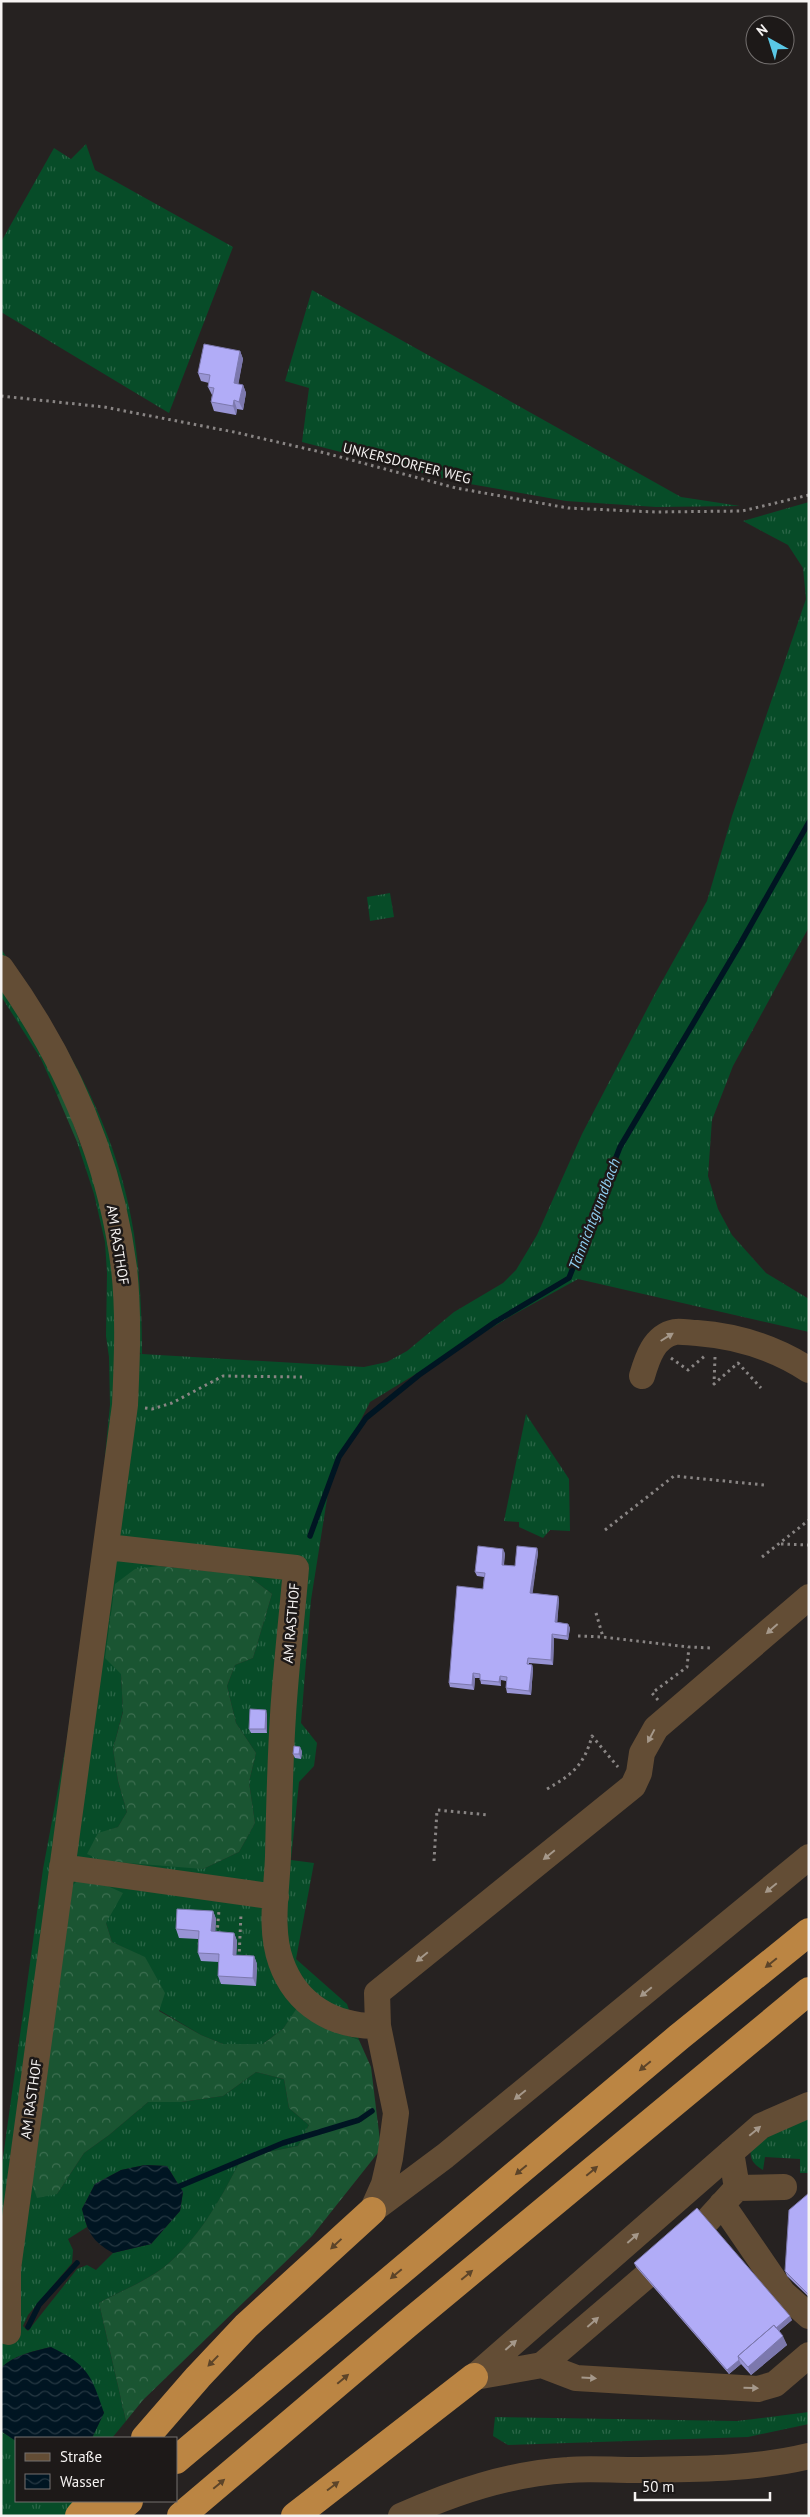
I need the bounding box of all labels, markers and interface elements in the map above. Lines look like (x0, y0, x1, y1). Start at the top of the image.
north arrow (745, 15, 795, 65)
text: N (753, 20, 771, 40)
street label: UNKERSDORFER WEG (341, 438, 473, 488)
water label: Tännichtgrundbach (564, 1156, 624, 1272)
street label: AM RASTHOF (103, 1204, 133, 1286)
one-way arrow (661, 1332, 674, 1341)
street label: AM RASTHOF (279, 1582, 303, 1664)
one-way arrow (765, 1623, 778, 1634)
one-way arrow (647, 1729, 655, 1744)
one-way arrow (543, 1849, 555, 1860)
one-way arrow (765, 1883, 778, 1894)
one-way arrow (416, 1952, 429, 1963)
one-way arrow (765, 1957, 778, 1968)
one-way arrow (639, 1986, 652, 1997)
street label: AM RASTHOF (16, 2058, 46, 2140)
one-way arrow (639, 2060, 652, 2071)
one-way arrow (514, 2089, 527, 2100)
one-way arrow (748, 2125, 761, 2136)
one-way arrow (515, 2164, 527, 2175)
one-way arrow (585, 2165, 598, 2176)
one-way arrow (626, 2232, 638, 2244)
one-way arrow (331, 2238, 343, 2250)
one-way arrow (390, 2269, 403, 2280)
one-way arrow (460, 2269, 473, 2280)
one-way arrow (586, 2316, 599, 2327)
one-way arrow (504, 2339, 516, 2351)
one-way arrow (207, 2355, 219, 2367)
one-way arrow (336, 2374, 349, 2385)
one-way arrow (581, 2375, 597, 2383)
one-way arrow (743, 2384, 759, 2392)
legend (15, 2437, 178, 2502)
text: Straße (60, 2447, 102, 2466)
scale bar (635, 2470, 770, 2502)
text: Wasser (60, 2472, 105, 2491)
text: 50 m (642, 2477, 675, 2496)
one-way arrow (212, 2479, 225, 2490)
one-way arrow (327, 2481, 340, 2491)

